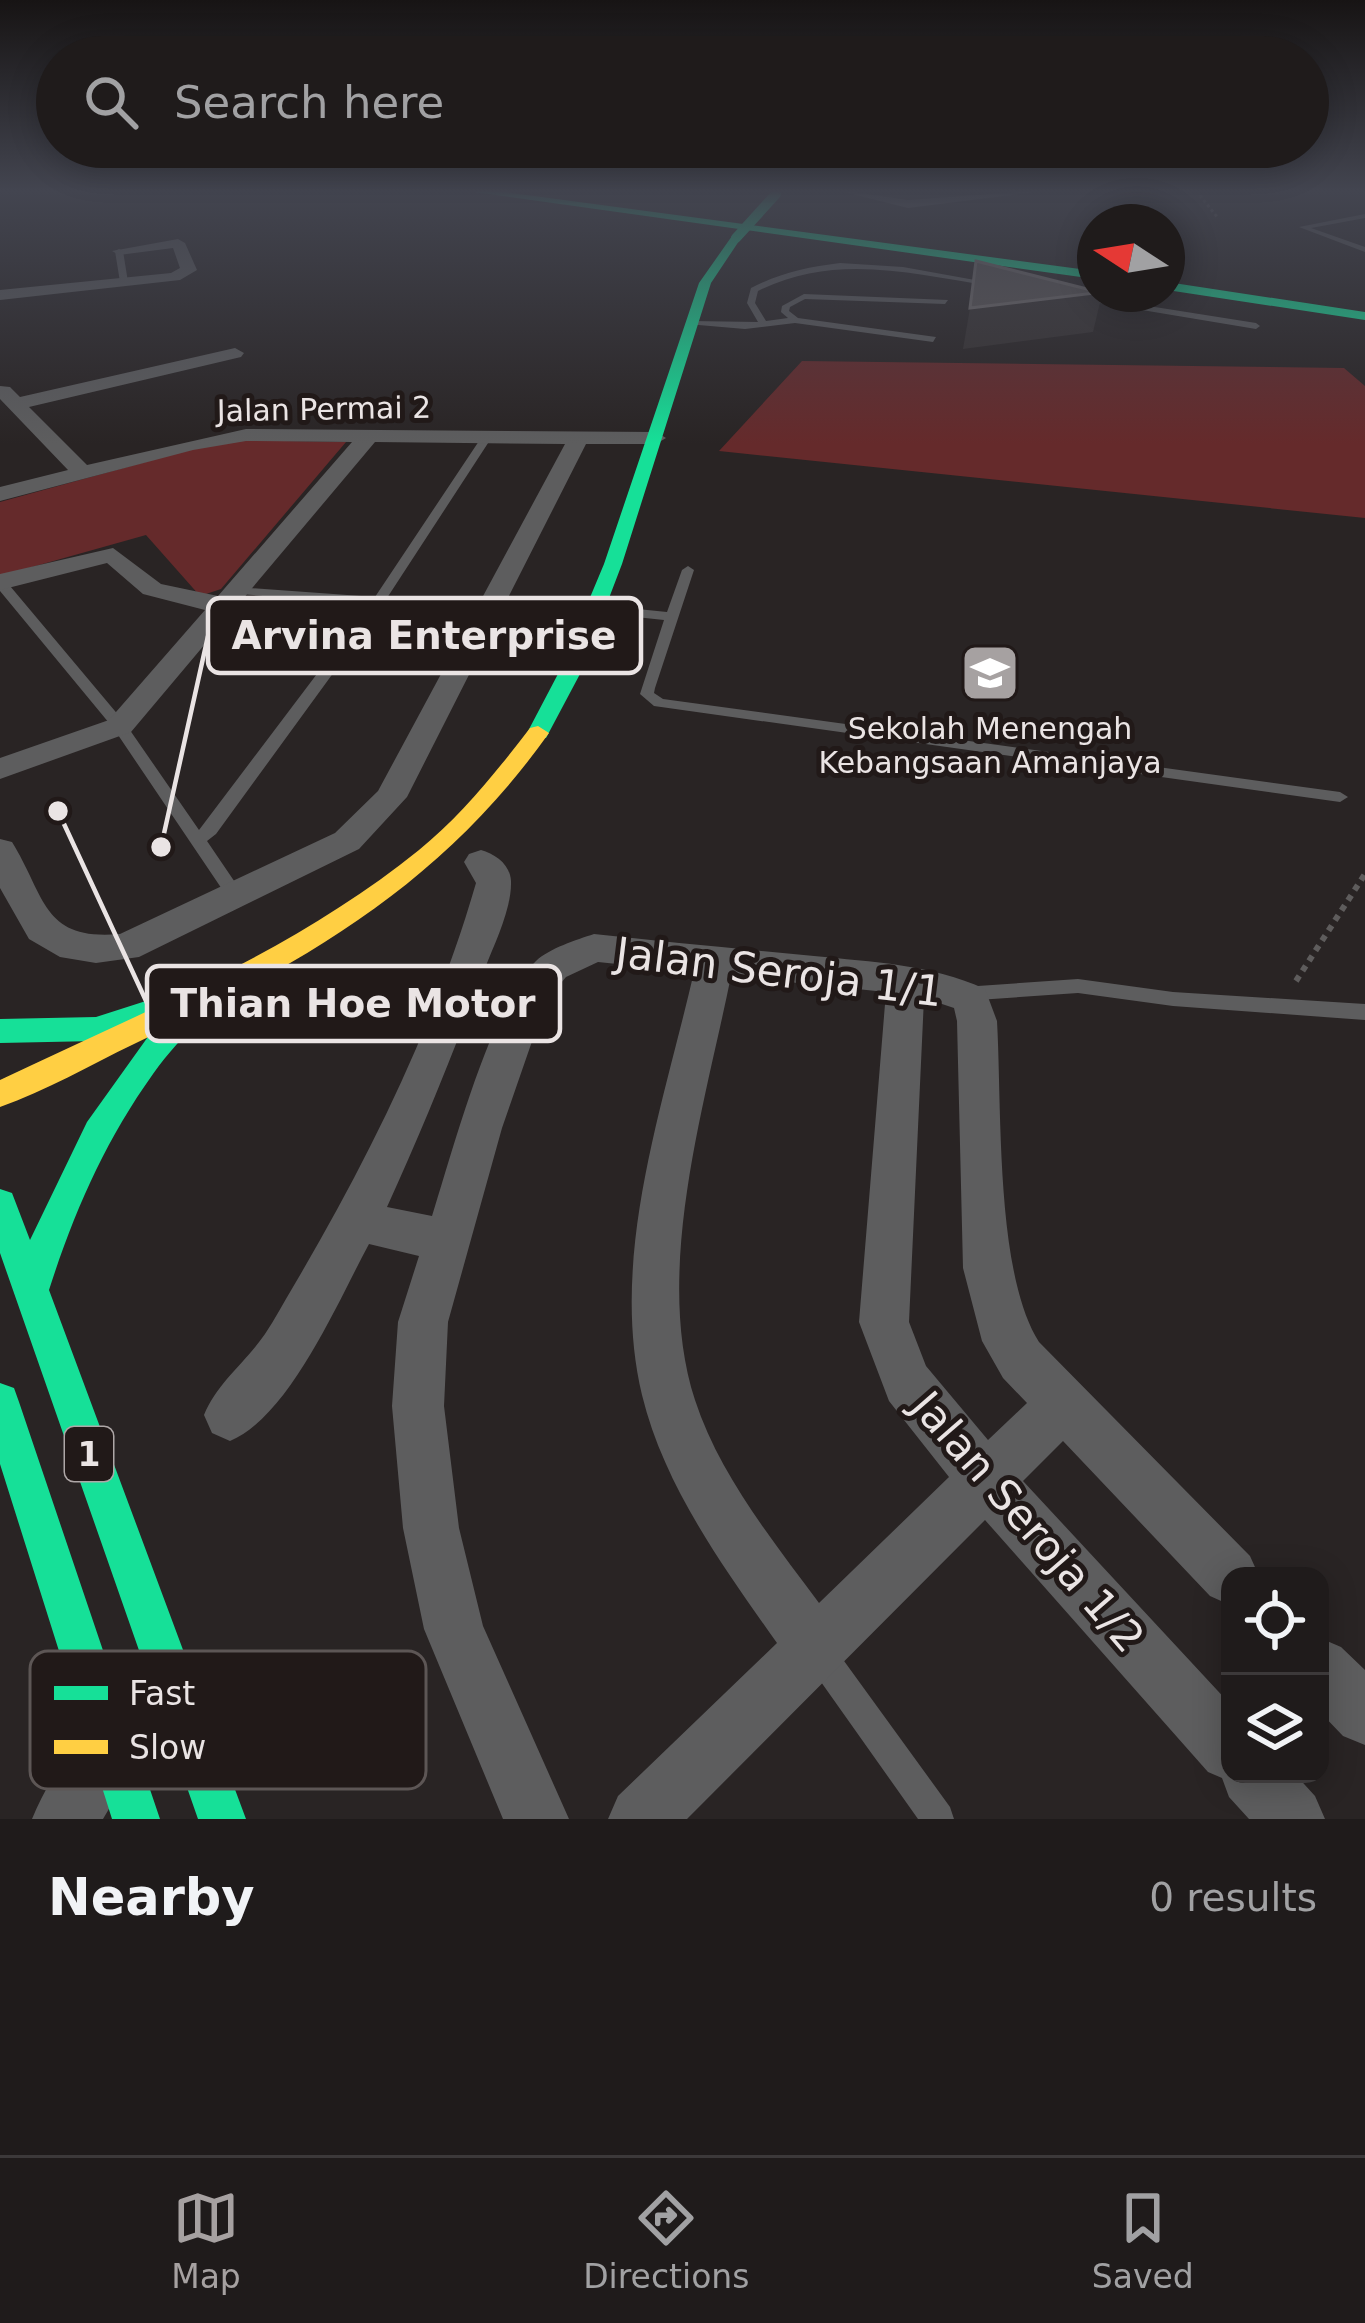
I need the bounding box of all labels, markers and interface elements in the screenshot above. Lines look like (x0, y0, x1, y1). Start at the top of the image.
search box (36, 36, 1329, 168)
icon: search (78, 69, 144, 135)
text: Search here (174, 76, 444, 129)
north arrow (1077, 204, 1185, 312)
street label: Jalan Permai 2 (215, 390, 431, 428)
callout: Arvina Enterprise (208, 598, 641, 673)
text: Arvina Enterprise (232, 613, 616, 658)
school or university icon: Sekolah Menengah Kebangsaan Amanjaya (959, 642, 1021, 704)
place label: Sekolah Menengah Kebangsaan Amanjaya (818, 711, 1162, 780)
street label: Jalan Seroja 1/1 (610, 927, 945, 1016)
callout: Thian Hoe Motor (147, 966, 560, 1041)
text: Thian Hoe Motor (170, 981, 536, 1026)
street label: Jalan Seroja 1/2 (900, 1380, 1154, 1662)
road number: 1 (65, 1427, 113, 1481)
map controls (1221, 1567, 1329, 1783)
button: locate (1221, 1567, 1329, 1675)
legend (30, 1651, 426, 1789)
text: Fast (129, 1674, 195, 1713)
button: layers (1221, 1675, 1329, 1783)
text: Slow (129, 1728, 206, 1767)
text: Nearby (48, 1868, 255, 1927)
text: 0 results (1149, 1875, 1317, 1920)
tab: Map (171, 2185, 241, 2296)
tab: Directions (583, 2185, 749, 2296)
tab: Saved (1092, 2185, 1194, 2296)

